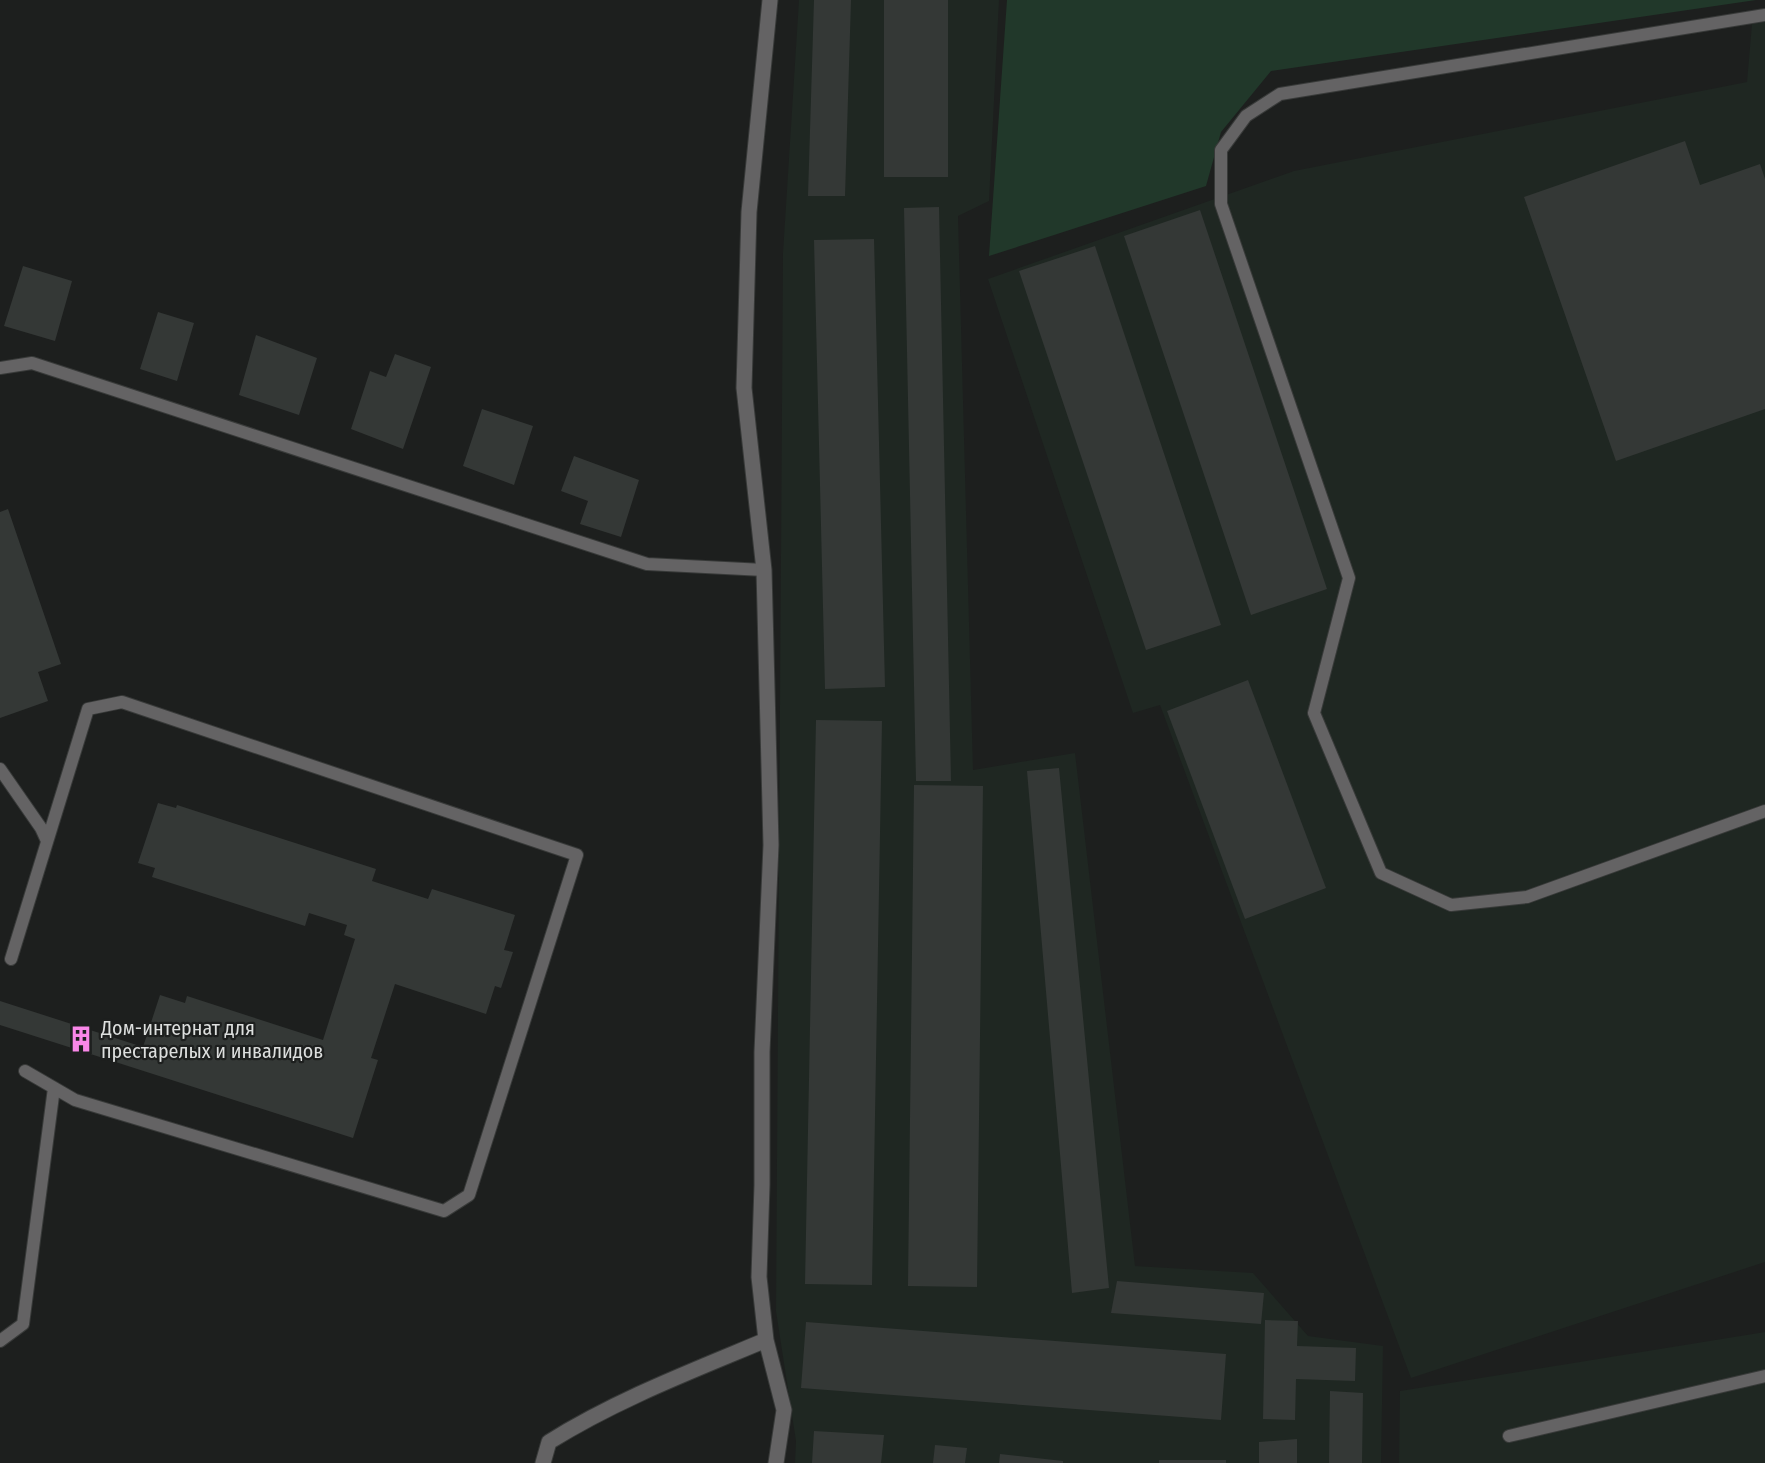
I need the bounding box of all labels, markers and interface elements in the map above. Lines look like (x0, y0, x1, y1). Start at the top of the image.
place label: Дом-интернат для престарелых и инвалидов (100, 1016, 323, 1063)
building icon: Дом-интернат для престарелых и инвалидов (66, 1024, 96, 1054)

